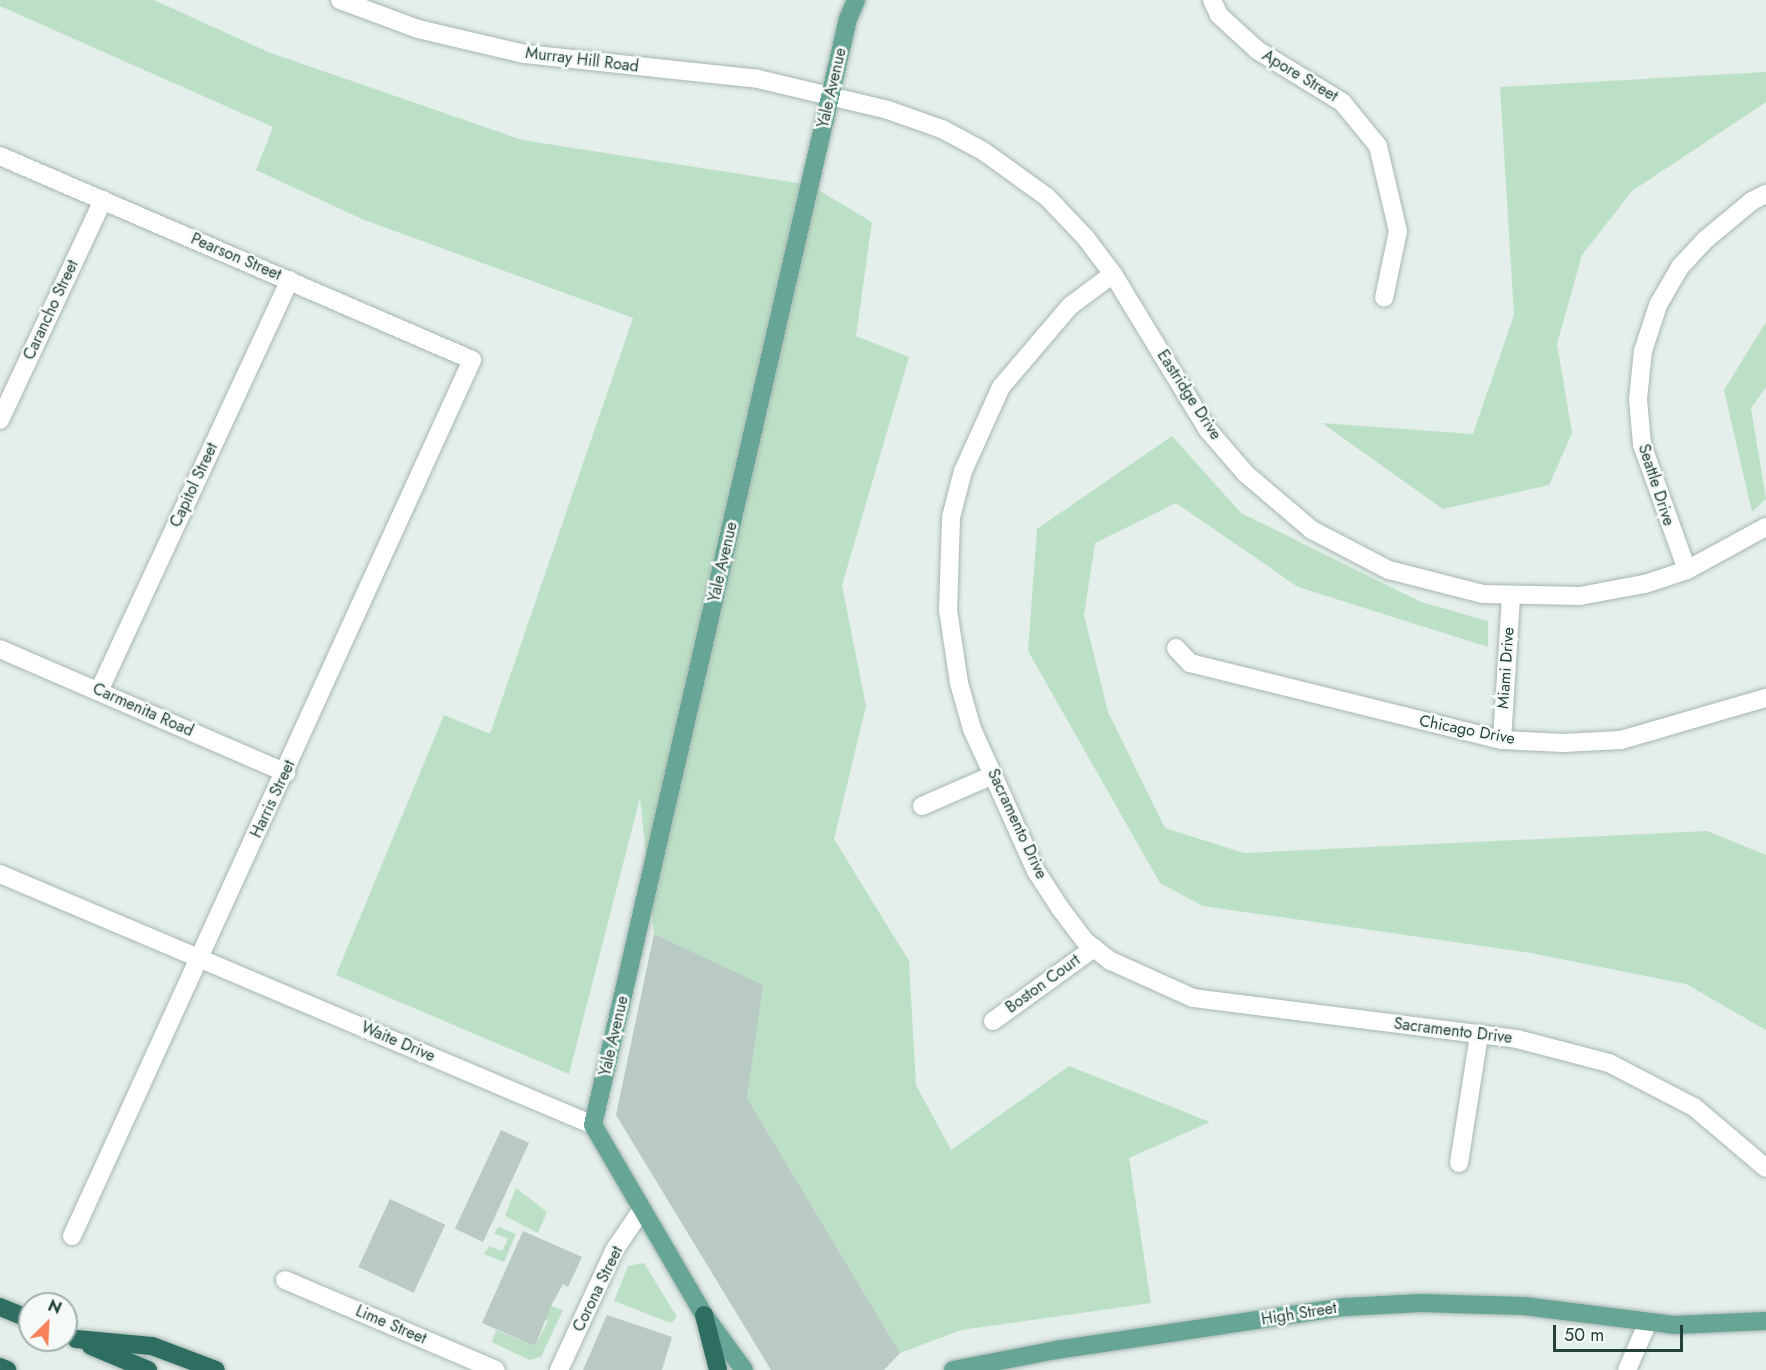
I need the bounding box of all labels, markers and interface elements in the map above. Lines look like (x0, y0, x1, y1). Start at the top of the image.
street label: Murray Hill Road (524, 44, 640, 76)
street label: Yale Avenue (813, 46, 851, 130)
street label: Apore Street (1259, 46, 1341, 106)
street label: Pearson Street (188, 229, 284, 285)
street label: Carancho Street (19, 257, 83, 363)
street label: Eastridge Drive (1153, 346, 1225, 444)
street label: Capitol Street (166, 440, 222, 530)
street label: Seattle Drive (1634, 442, 1678, 528)
street label: Yale Avenue (704, 520, 742, 604)
street label: Miami Drive (1494, 627, 1518, 709)
street label: Carmenita Road (90, 679, 196, 741)
street label: Chicago Drive (1418, 711, 1516, 749)
street label: Harris Street (247, 757, 299, 841)
street label: Sacramento Drive (983, 766, 1051, 882)
street label: Boston Court (1002, 951, 1084, 1017)
street label: Yale Avenue (595, 994, 633, 1078)
street label: Sacramento Drive (1393, 1014, 1513, 1048)
street label: Waite Drive (358, 1018, 438, 1066)
street label: Corona Street (569, 1243, 627, 1335)
north arrow (18, 1292, 78, 1352)
text: N (44, 1294, 65, 1320)
street label: High Street (1260, 1299, 1338, 1329)
street label: Lime Street (353, 1301, 429, 1349)
scale bar (1556, 1313, 1686, 1351)
text: 50 m (1564, 1322, 1604, 1348)

